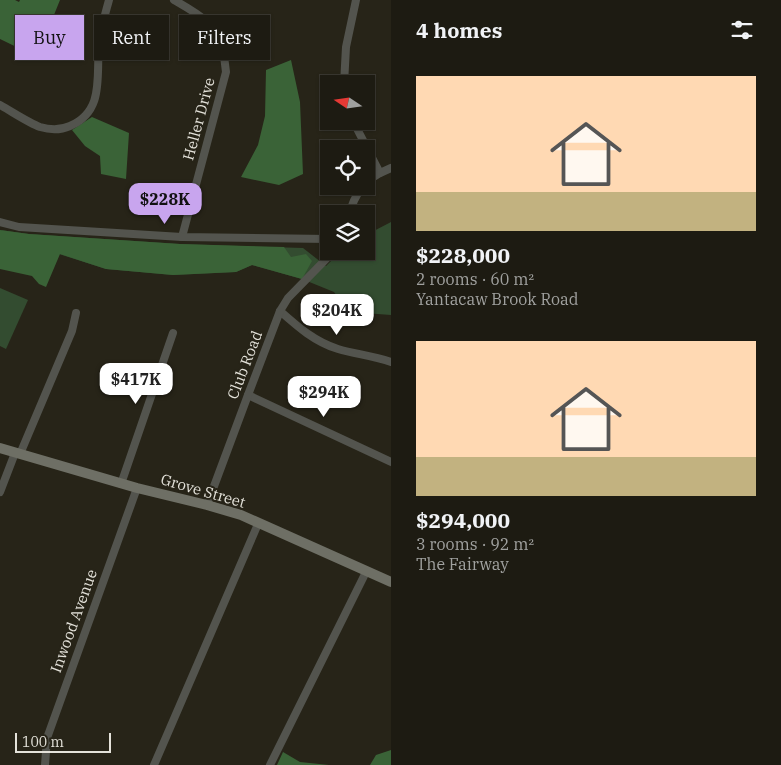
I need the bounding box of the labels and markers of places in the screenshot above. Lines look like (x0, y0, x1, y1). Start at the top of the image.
pin: $228K (130, 182, 200, 225)
pin: $204K (302, 294, 372, 336)
pin: $417K (101, 362, 171, 405)
pin: $294K (289, 376, 359, 418)

